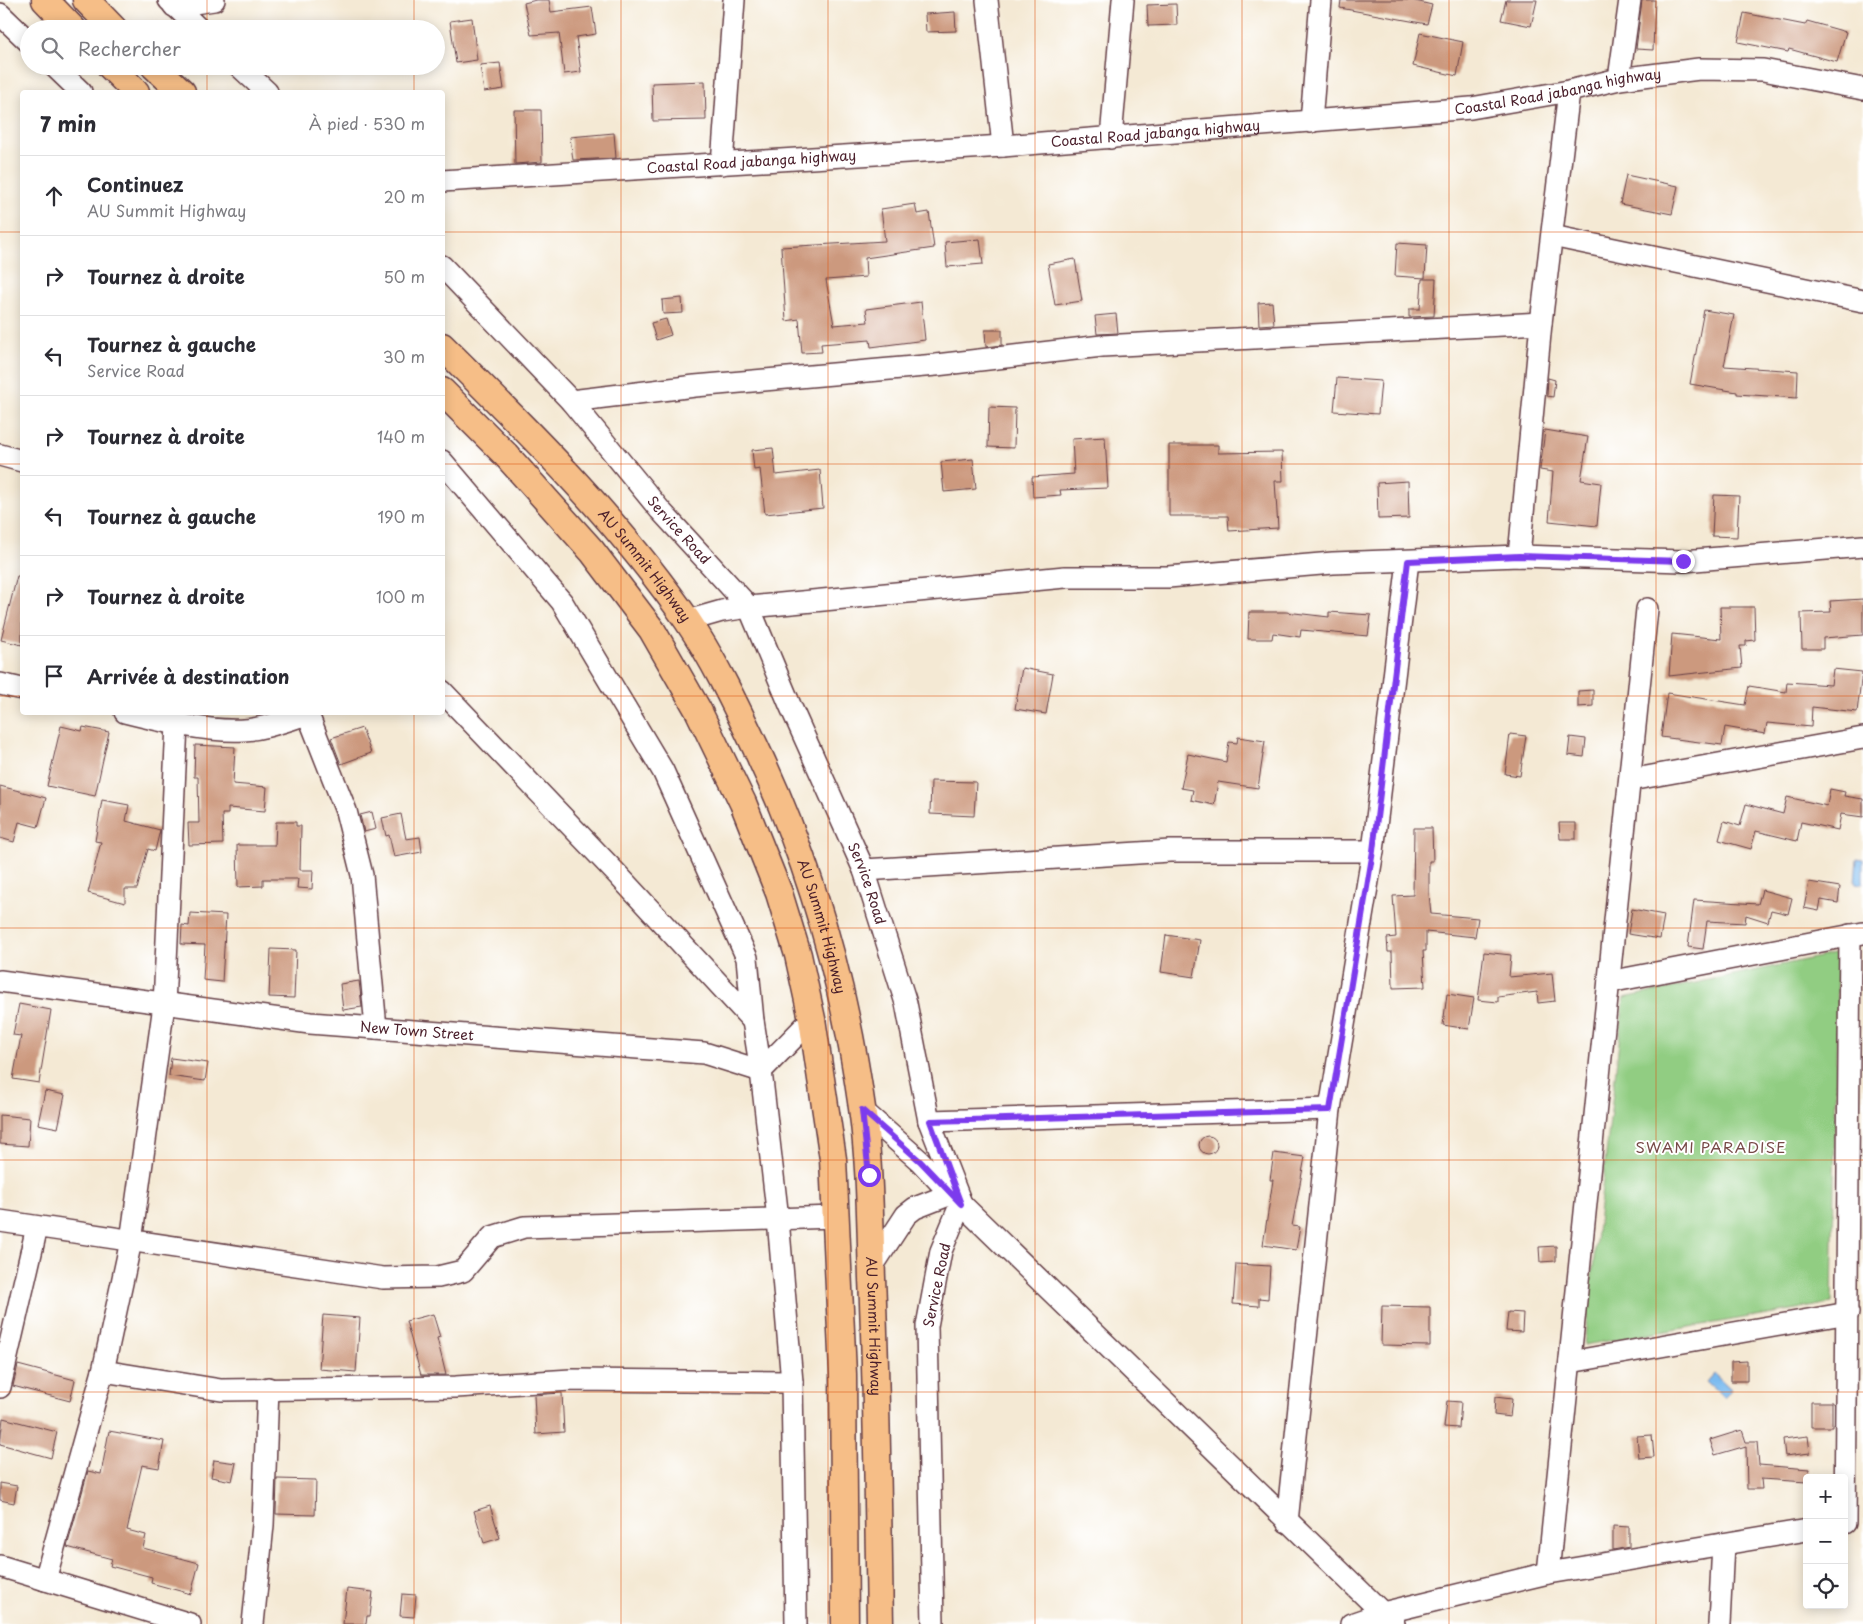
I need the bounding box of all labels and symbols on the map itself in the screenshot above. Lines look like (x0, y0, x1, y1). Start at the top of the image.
street label: Coastal Road jabanga highway (1454, 63, 1662, 119)
street label: Coastal Road jabanga highway (1050, 114, 1261, 152)
street label: Coastal Road jabanga highway (646, 144, 857, 178)
street label: Service Road (643, 491, 716, 569)
street label: AU Summit Highway (594, 504, 696, 626)
route end (1672, 550, 1695, 573)
street label: Service Road (843, 839, 892, 927)
street label: AU Summit Highway (793, 856, 852, 996)
street label: New Town Street (359, 1016, 475, 1045)
district label: SWAMI PARADISE (1636, 1135, 1786, 1158)
route start (858, 1164, 881, 1187)
street label: Service Road (917, 1241, 956, 1329)
street label: AU Summit Highway (861, 1256, 887, 1396)

